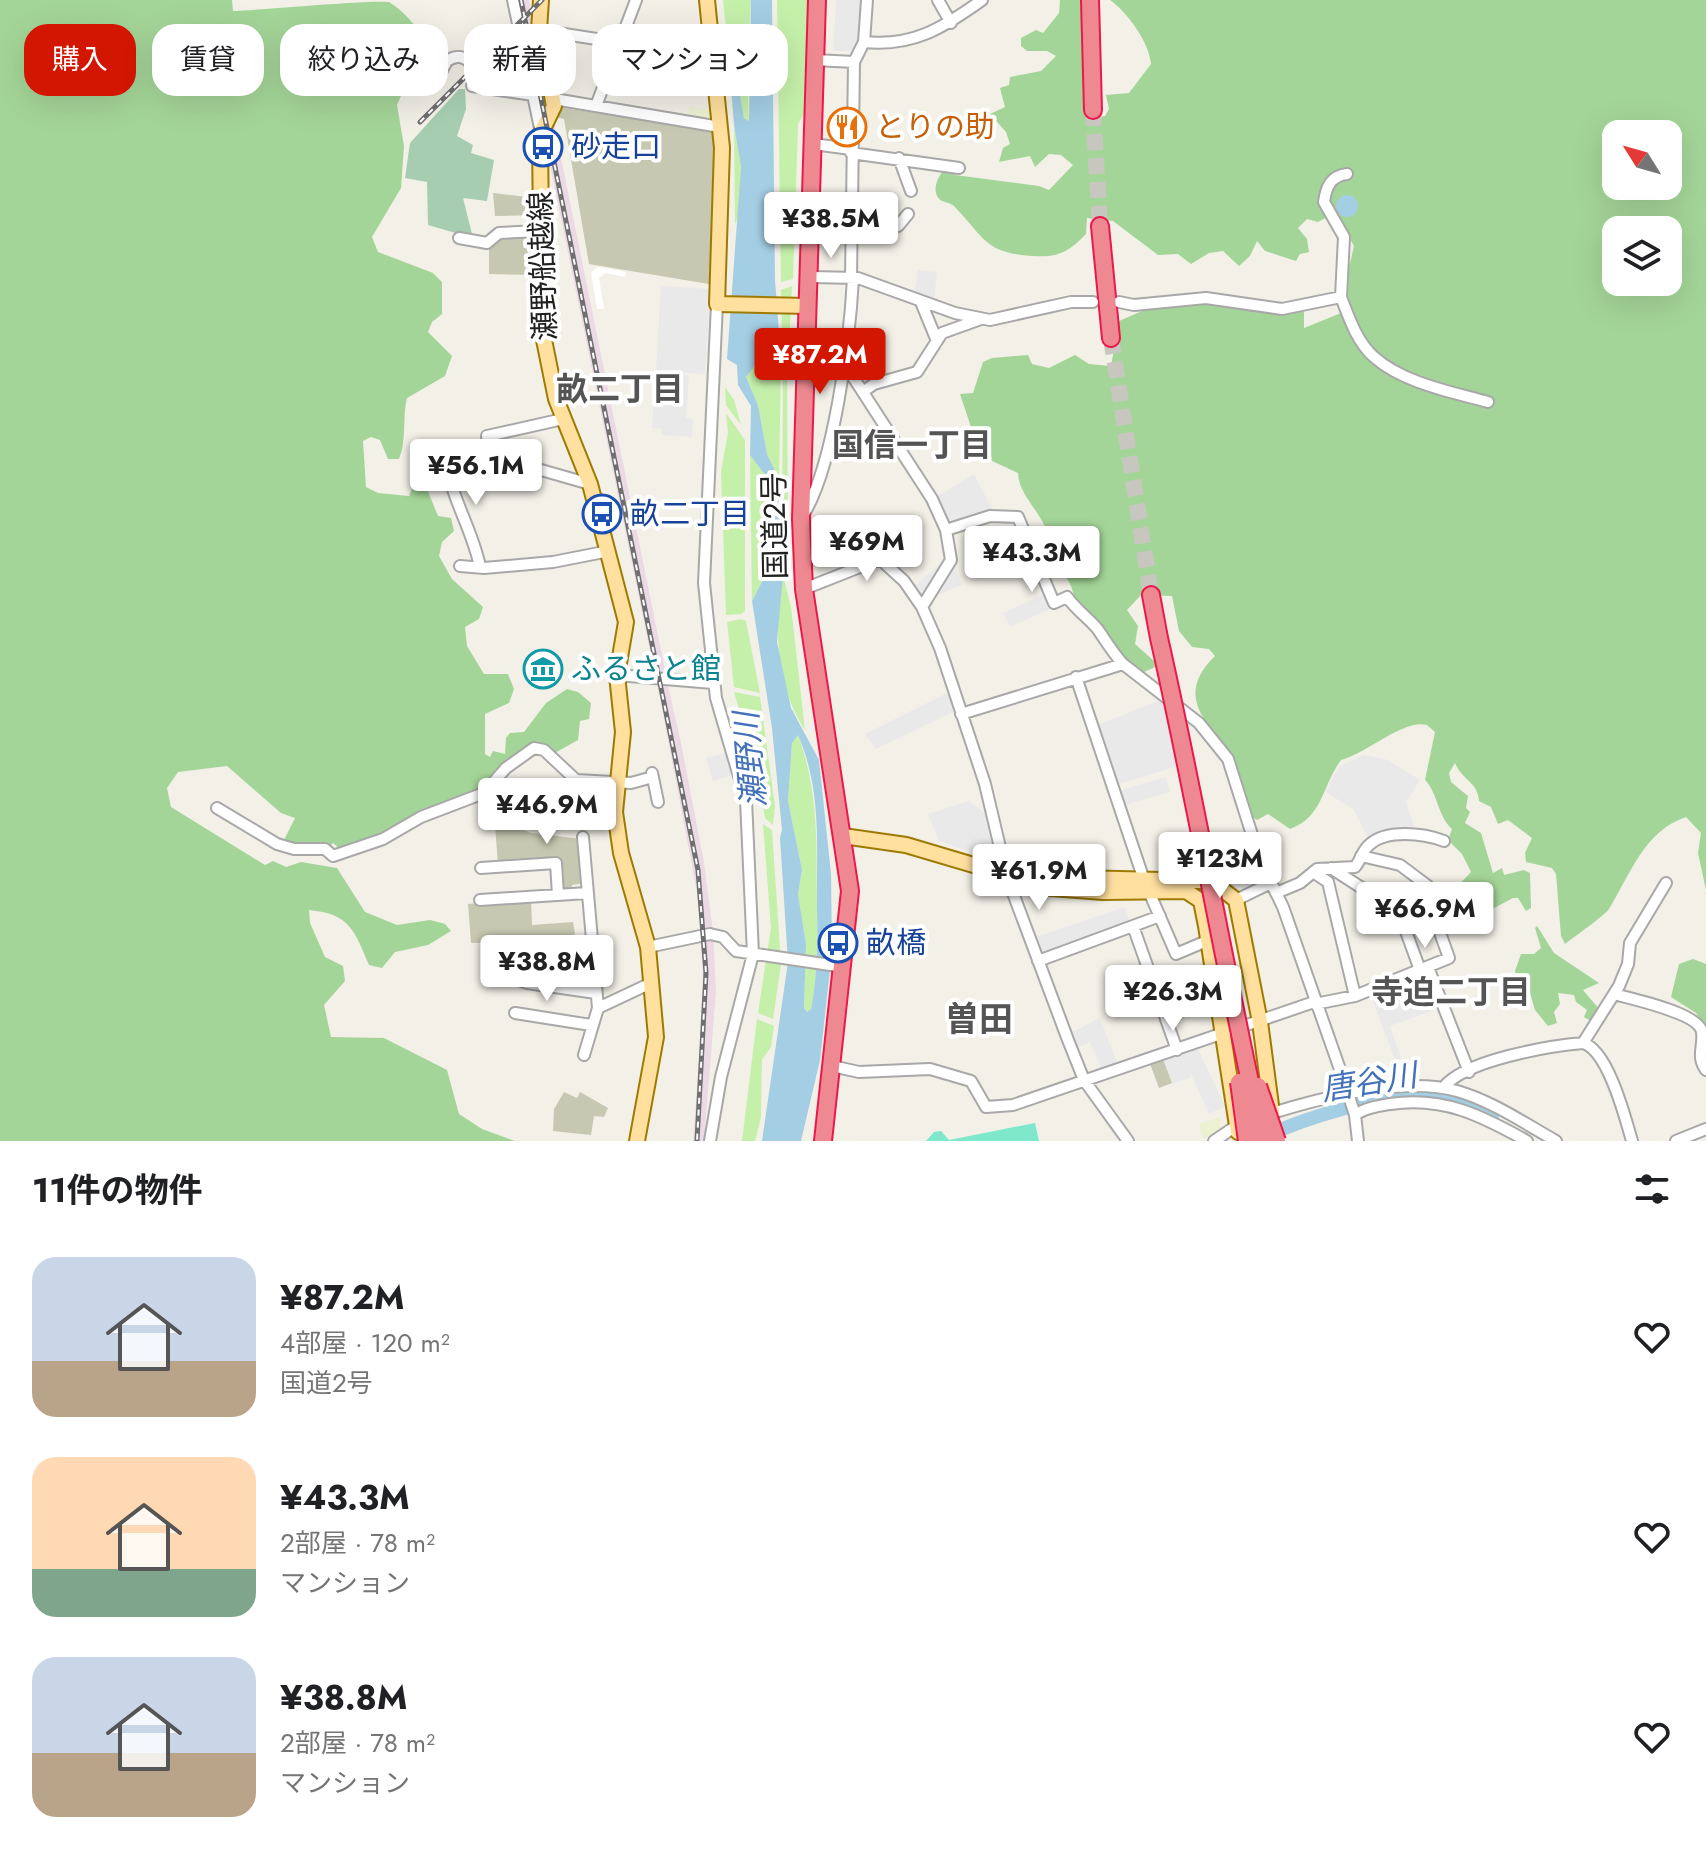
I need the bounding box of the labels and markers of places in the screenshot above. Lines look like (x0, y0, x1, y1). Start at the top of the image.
place label: とりの助 (875, 105, 995, 148)
restaurant icon: とりの助 (826, 106, 868, 148)
place label: 砂走口 (571, 125, 661, 168)
bus stop icon: 砂走口 (522, 126, 564, 168)
pin: ¥38.5M (766, 192, 896, 260)
pin: ¥87.2M (755, 328, 885, 396)
pin: ¥56.1M (411, 439, 541, 507)
place label: 畝二丁目 (630, 492, 750, 535)
bus stop icon: 畝二丁目 (581, 493, 623, 535)
pin: ¥69M (820, 515, 914, 583)
pin: ¥43.3M (967, 526, 1097, 594)
place label: ふるさと館 (571, 647, 721, 690)
museum icon: ふるさと館 (522, 648, 564, 690)
pin: ¥46.9M (482, 778, 612, 846)
pin: ¥123M (1164, 832, 1276, 900)
pin: ¥61.9M (974, 844, 1104, 912)
pin: ¥66.9M (1360, 882, 1490, 950)
place label: 畝橋 (866, 921, 926, 964)
bus stop icon: 畝橋 (817, 922, 859, 964)
pin: ¥38.8M (482, 935, 612, 1003)
pin: ¥26.3M (1108, 965, 1238, 1033)

